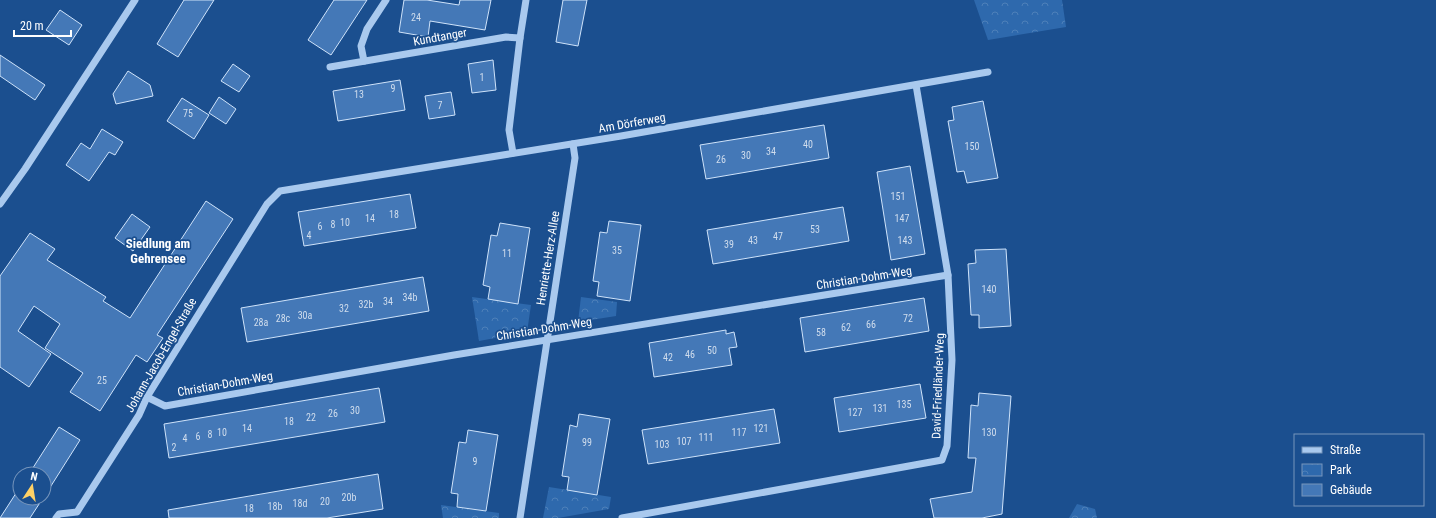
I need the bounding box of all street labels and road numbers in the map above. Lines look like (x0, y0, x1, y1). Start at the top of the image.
street label: Kundtanger (412, 25, 468, 49)
street label: Am Dörferweg (597, 110, 667, 136)
street label: Henriette-Herz-Allee (534, 209, 562, 306)
street label: Christian-Dohm-Weg (815, 264, 913, 292)
street label: Johann-Jacob-Engel-Straße (122, 295, 200, 415)
street label: Christian-Dohm-Weg (495, 315, 593, 343)
street label: David-Friedländer-Weg (929, 333, 947, 439)
street label: Christian-Dohm-Weg (176, 369, 274, 399)

